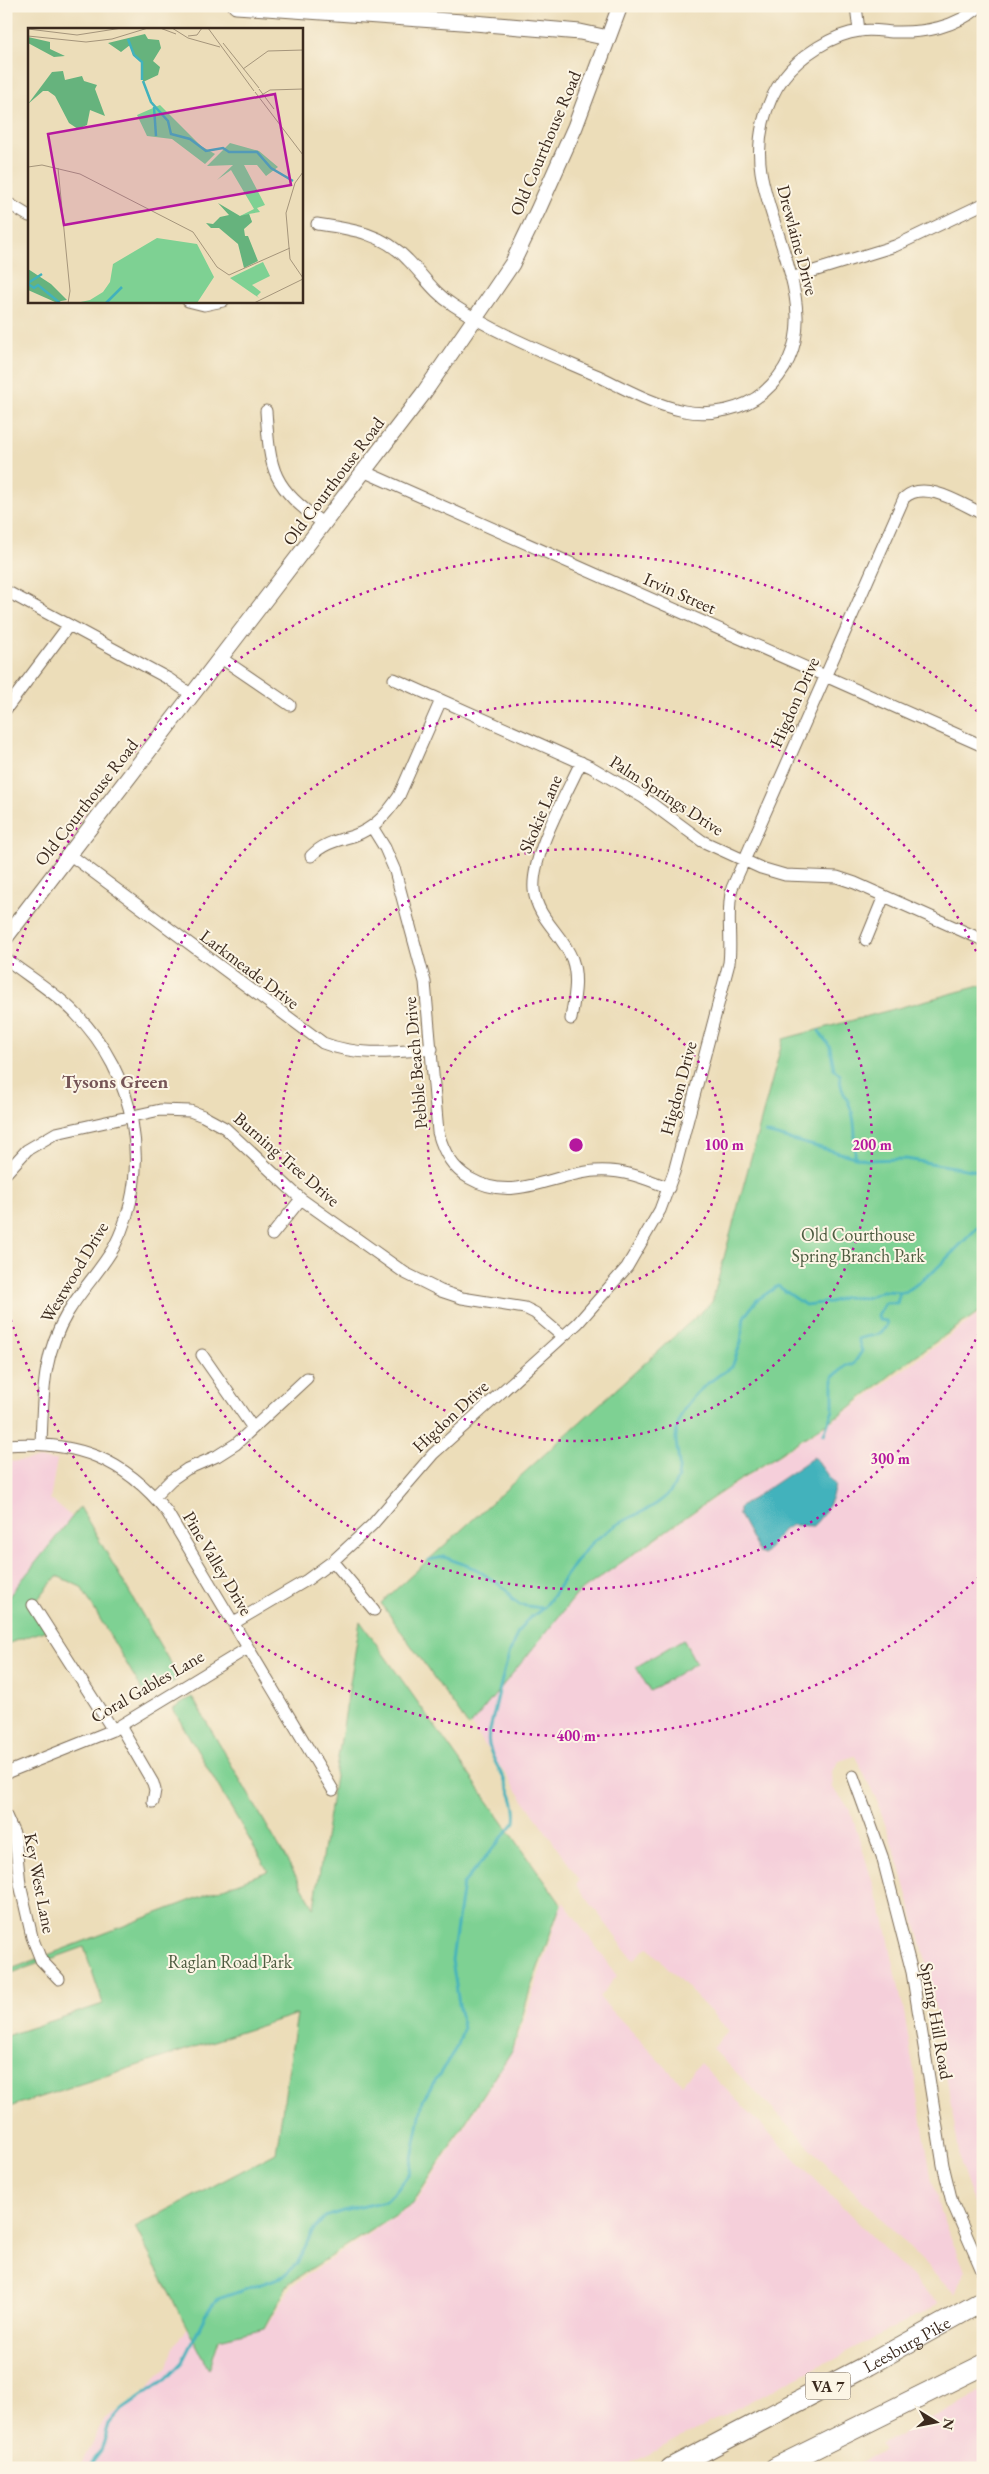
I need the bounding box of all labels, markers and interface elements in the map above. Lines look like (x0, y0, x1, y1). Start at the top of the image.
inset map (28, 28, 302, 302)
street label: Old Courthouse Road (504, 66, 586, 219)
street label: Drewlaine Drive (772, 182, 824, 298)
street label: Old Courthouse Road (277, 411, 389, 550)
street label: Irvin Street (640, 567, 720, 619)
street label: Higdon Drive (764, 653, 824, 751)
street label: Old Courthouse Road (29, 733, 143, 870)
street label: Palm Springs Drive (606, 750, 728, 840)
street label: Skokie Lane (513, 771, 567, 857)
street label: Larkmeade Drive (196, 924, 304, 1014)
street label: Pebble Beach Drive (398, 996, 432, 1130)
street label: Higdon Drive (654, 1038, 702, 1138)
district label: Tysons Green (62, 1069, 168, 1094)
street label: Burning Tree Drive (229, 1107, 345, 1211)
text: 100 m (704, 1135, 744, 1154)
text: 200 m (852, 1135, 892, 1154)
centre of rings (567, 1136, 585, 1154)
street label: Westwood Drive (35, 1217, 113, 1327)
park label: Old Courthouse Spring Branch Park (791, 1223, 925, 1267)
street label: Higdon Drive (407, 1375, 493, 1457)
text: 300 m (870, 1449, 910, 1468)
street label: Pine Valley Drive (178, 1507, 258, 1619)
street label: Coral Gables Lane (86, 1644, 208, 1728)
text: 400 m (556, 1726, 596, 1745)
street label: Key West Lane (19, 1831, 61, 1935)
park label: Raglan Road Park (168, 1950, 293, 1973)
street label: Spring Hill Road (915, 1961, 959, 2082)
street label: Leesburg Pike (859, 2310, 954, 2377)
road number: VA 7 (806, 2372, 850, 2400)
north arrow (912, 2396, 962, 2446)
text: N (939, 2417, 959, 2432)

